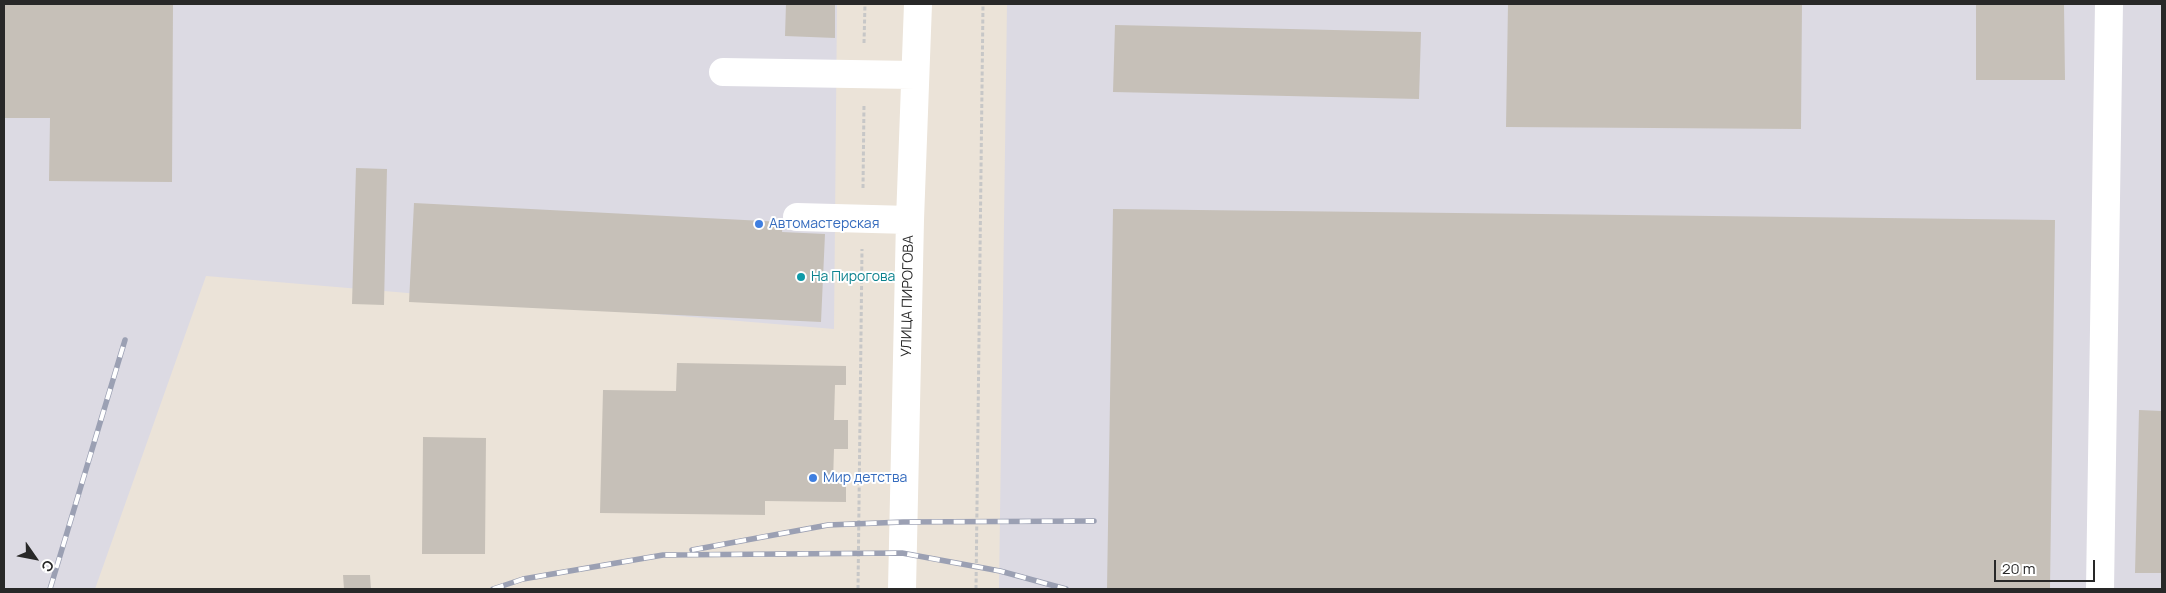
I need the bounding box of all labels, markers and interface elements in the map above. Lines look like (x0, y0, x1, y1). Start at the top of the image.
place label: Автомастерская (769, 216, 879, 232)
marker: Автомастерская (753, 218, 765, 230)
street label: УЛИЦА ПИРОГОВА (899, 235, 917, 357)
place label: На Пирогова (811, 269, 895, 285)
marker: На Пирогова (795, 271, 807, 283)
place label: Мир детства (823, 470, 907, 486)
marker: Мир детства (807, 472, 819, 484)
north arrow (10, 533, 60, 583)
scale bar (1996, 550, 2097, 582)
text: С (37, 557, 59, 576)
text: 20 m (2002, 558, 2035, 579)

